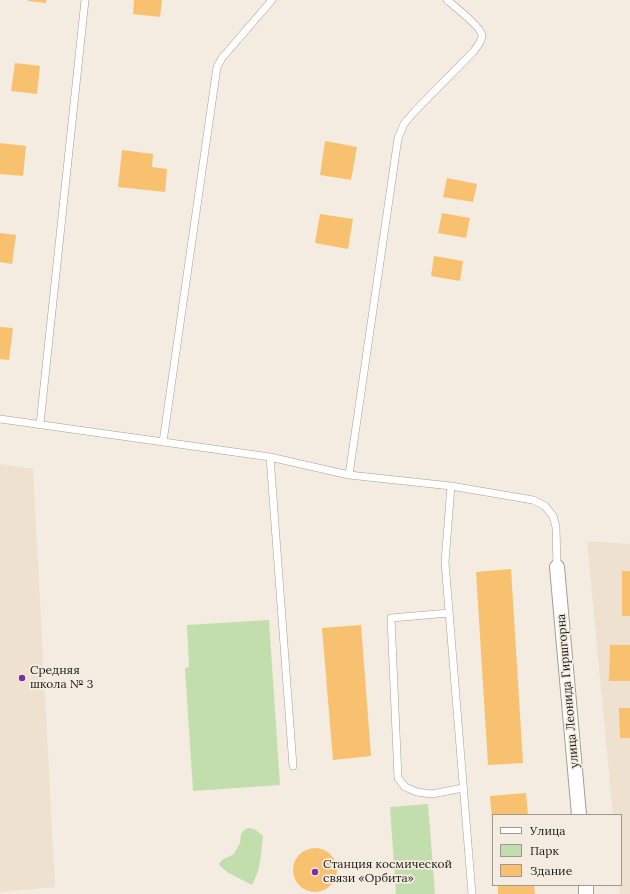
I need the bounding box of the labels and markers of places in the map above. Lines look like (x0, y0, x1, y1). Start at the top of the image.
place label: Средняя школа № 3 (30, 664, 94, 692)
marker: Средняя школа № 3 (17, 673, 27, 683)
place label: Станция космической связи «Орбита» (323, 858, 452, 886)
marker: Станция космической связи «Орбита» (310, 867, 320, 877)

